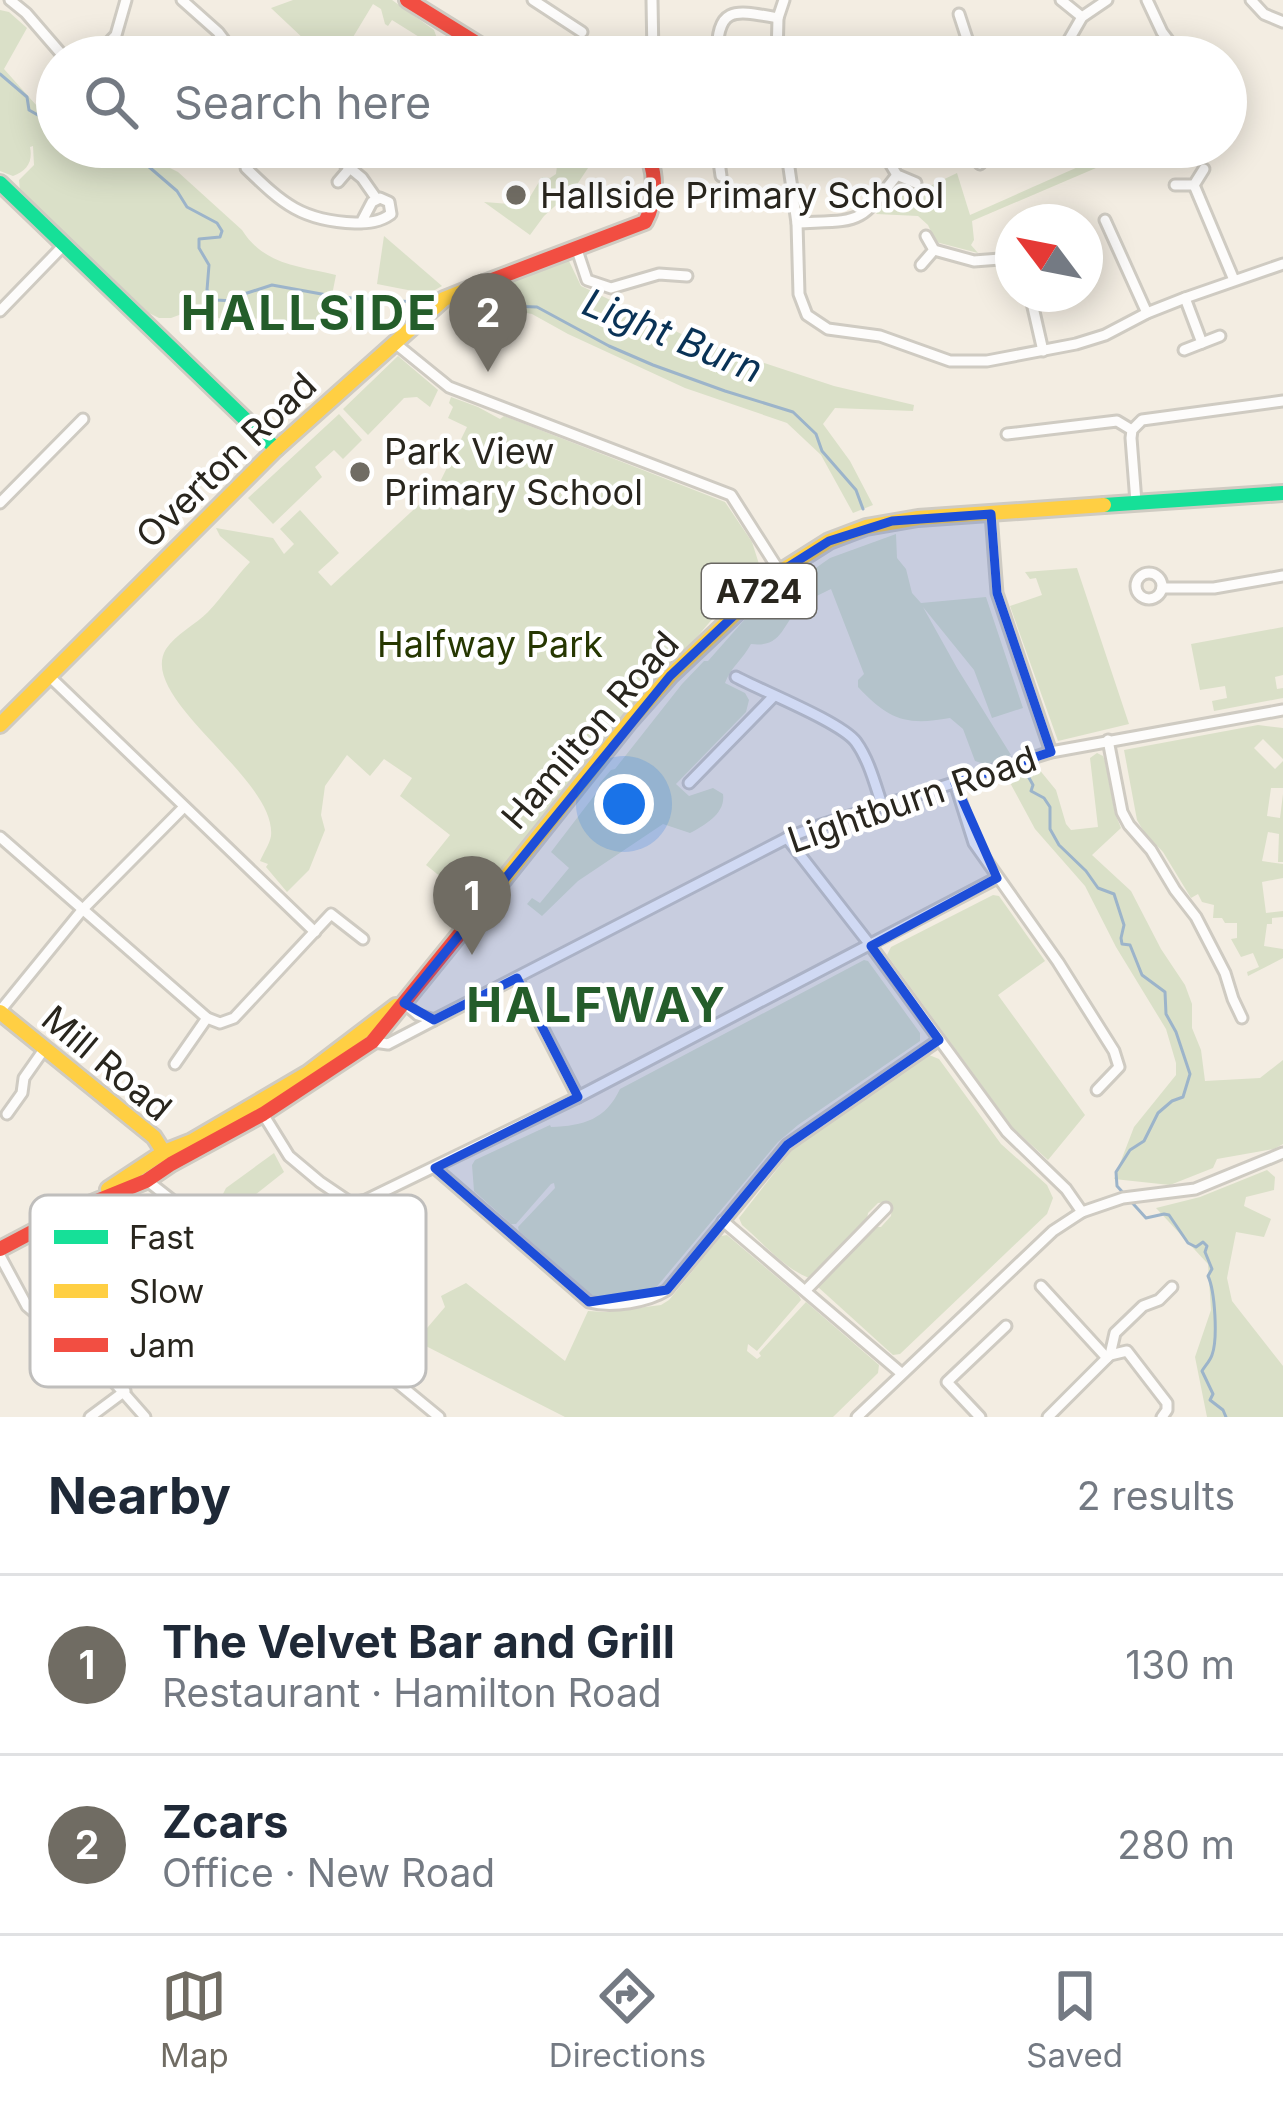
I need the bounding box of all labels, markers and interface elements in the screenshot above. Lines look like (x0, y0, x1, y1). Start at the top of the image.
search box (36, 36, 1247, 168)
icon: search (78, 69, 144, 135)
text: Search here (174, 75, 431, 130)
place label: Hallside Primary School (540, 173, 944, 217)
marker: Hallside Primary School (503, 182, 529, 208)
north arrow (995, 204, 1103, 312)
pin: 2 (449, 273, 527, 372)
water label: Light Burn (576, 278, 770, 392)
district label: HALLSIDE (181, 283, 439, 342)
street label: Overton Road (127, 363, 325, 557)
place label: Park View Primary School (384, 429, 643, 514)
marker: Park View Primary School (347, 459, 373, 485)
road number: A724 (702, 564, 816, 618)
park label: Halfway Park (377, 622, 603, 666)
street label: Hamilton Road (492, 622, 688, 838)
street label: Lightburn Road (782, 736, 1042, 862)
your location (594, 774, 654, 834)
pin: 1 (433, 856, 511, 955)
district label: HALFWAY (466, 975, 728, 1034)
street label: Mill Road (33, 996, 181, 1130)
legend (30, 1195, 426, 1387)
text: Fast (129, 1217, 195, 1257)
text: Slow (129, 1271, 204, 1311)
text: Jam (129, 1325, 195, 1365)
text: Nearby (48, 1465, 231, 1526)
text: 2 results (1077, 1472, 1235, 1519)
text: The Velvet Bar and Grill (162, 1614, 675, 1669)
text: 1 (79, 1641, 95, 1688)
text: 130 m (1125, 1641, 1235, 1688)
text: Restaurant · Hamilton Road (162, 1669, 662, 1716)
text: Zcars (162, 1794, 288, 1849)
text: 2 (75, 1821, 99, 1868)
text: 280 m (1117, 1821, 1235, 1868)
text: Office · New Road (162, 1849, 495, 1896)
tab: Map (160, 1963, 229, 2075)
tab: Directions (549, 1963, 706, 2075)
tab: Saved (1026, 1963, 1123, 2075)

